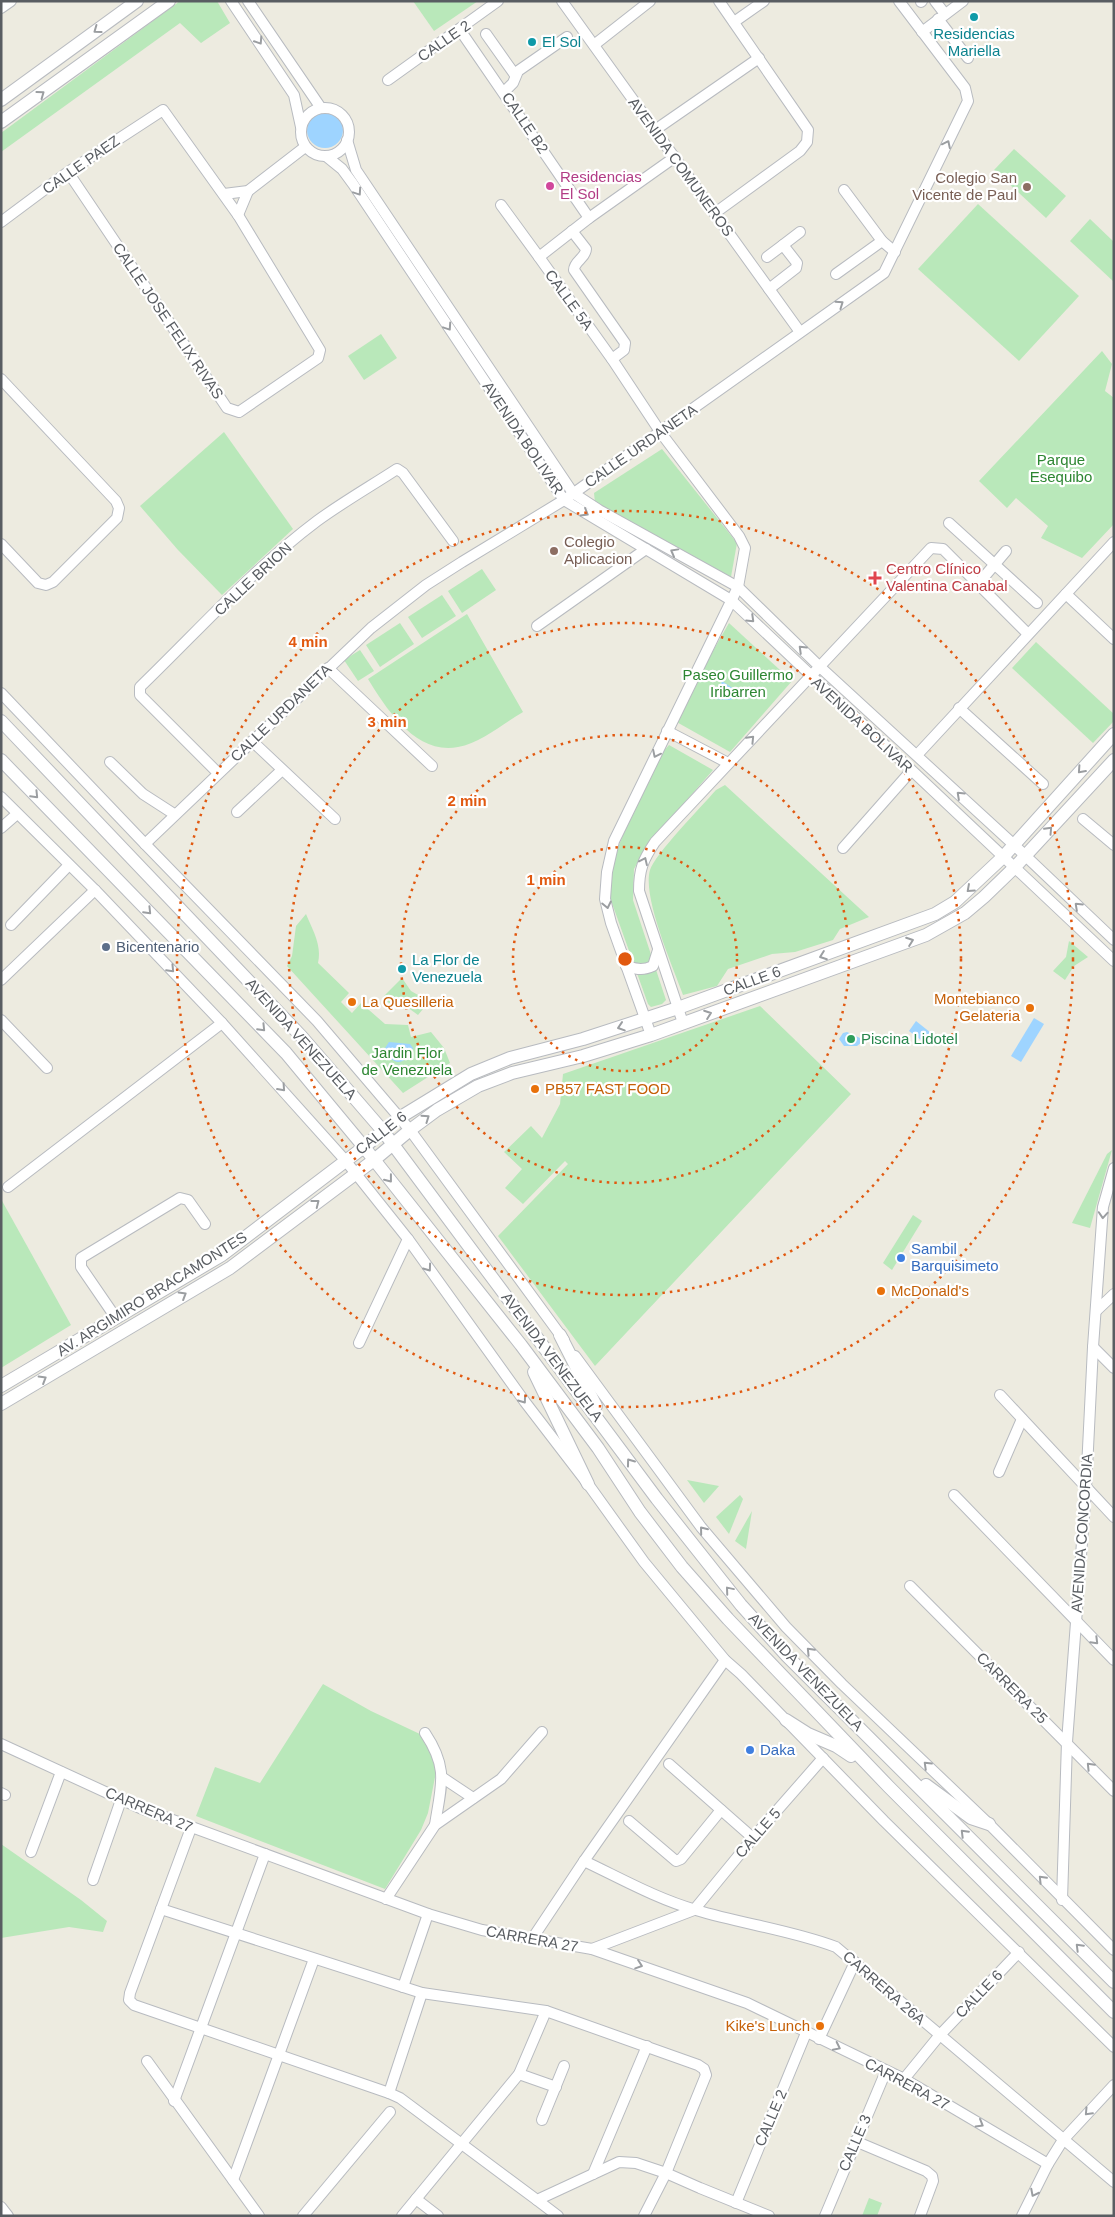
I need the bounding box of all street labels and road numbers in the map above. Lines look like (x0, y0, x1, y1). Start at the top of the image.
street label: CALLE 2 (414, 16, 473, 65)
street label: CALLE B2 (499, 89, 552, 157)
street label: AVENIDA COMUNEROS (625, 94, 737, 239)
street label: CALLE PAEZ (39, 132, 122, 197)
street label: CALLE JOSE FELIX RIVAS (110, 239, 227, 402)
street label: CALLE 5A (542, 266, 597, 333)
street label: AVENIDA BOLIVAR (479, 378, 567, 497)
street label: CALLE URDANETA (581, 400, 700, 491)
street label: CALLE BRION (211, 539, 295, 619)
street label: CALLE URDANETA (227, 660, 334, 765)
street label: AVENIDA BOLIVAR (808, 673, 917, 776)
street label: CALLE 6 (721, 962, 783, 999)
street label: AVENIDA VENEZUELA (242, 975, 360, 1103)
street label: CALLE 6 (352, 1107, 410, 1158)
street label: AV. ARGIMIRO BRACAMONTES (54, 1228, 250, 1359)
street label: AVENIDA VENEZUELA (498, 1289, 607, 1425)
street label: AVENIDA CONCORDIA (1067, 1453, 1096, 1613)
street label: AVENIDA VENEZUELA (746, 1609, 867, 1734)
street label: CARRERA 25 (973, 1649, 1051, 1727)
street label: CARRERA 27 (103, 1783, 195, 1836)
street label: CALLE 5 (732, 1804, 784, 1861)
street label: CARRERA 27 (485, 1922, 580, 1955)
street label: CARRERA 26A (840, 1947, 929, 2028)
street label: CALLE 6 (952, 1966, 1006, 2021)
street label: CARRERA 27 (862, 2054, 952, 2113)
street label: CALLE 2 (751, 2087, 790, 2149)
street label: CALLE 3 (835, 2112, 874, 2174)

